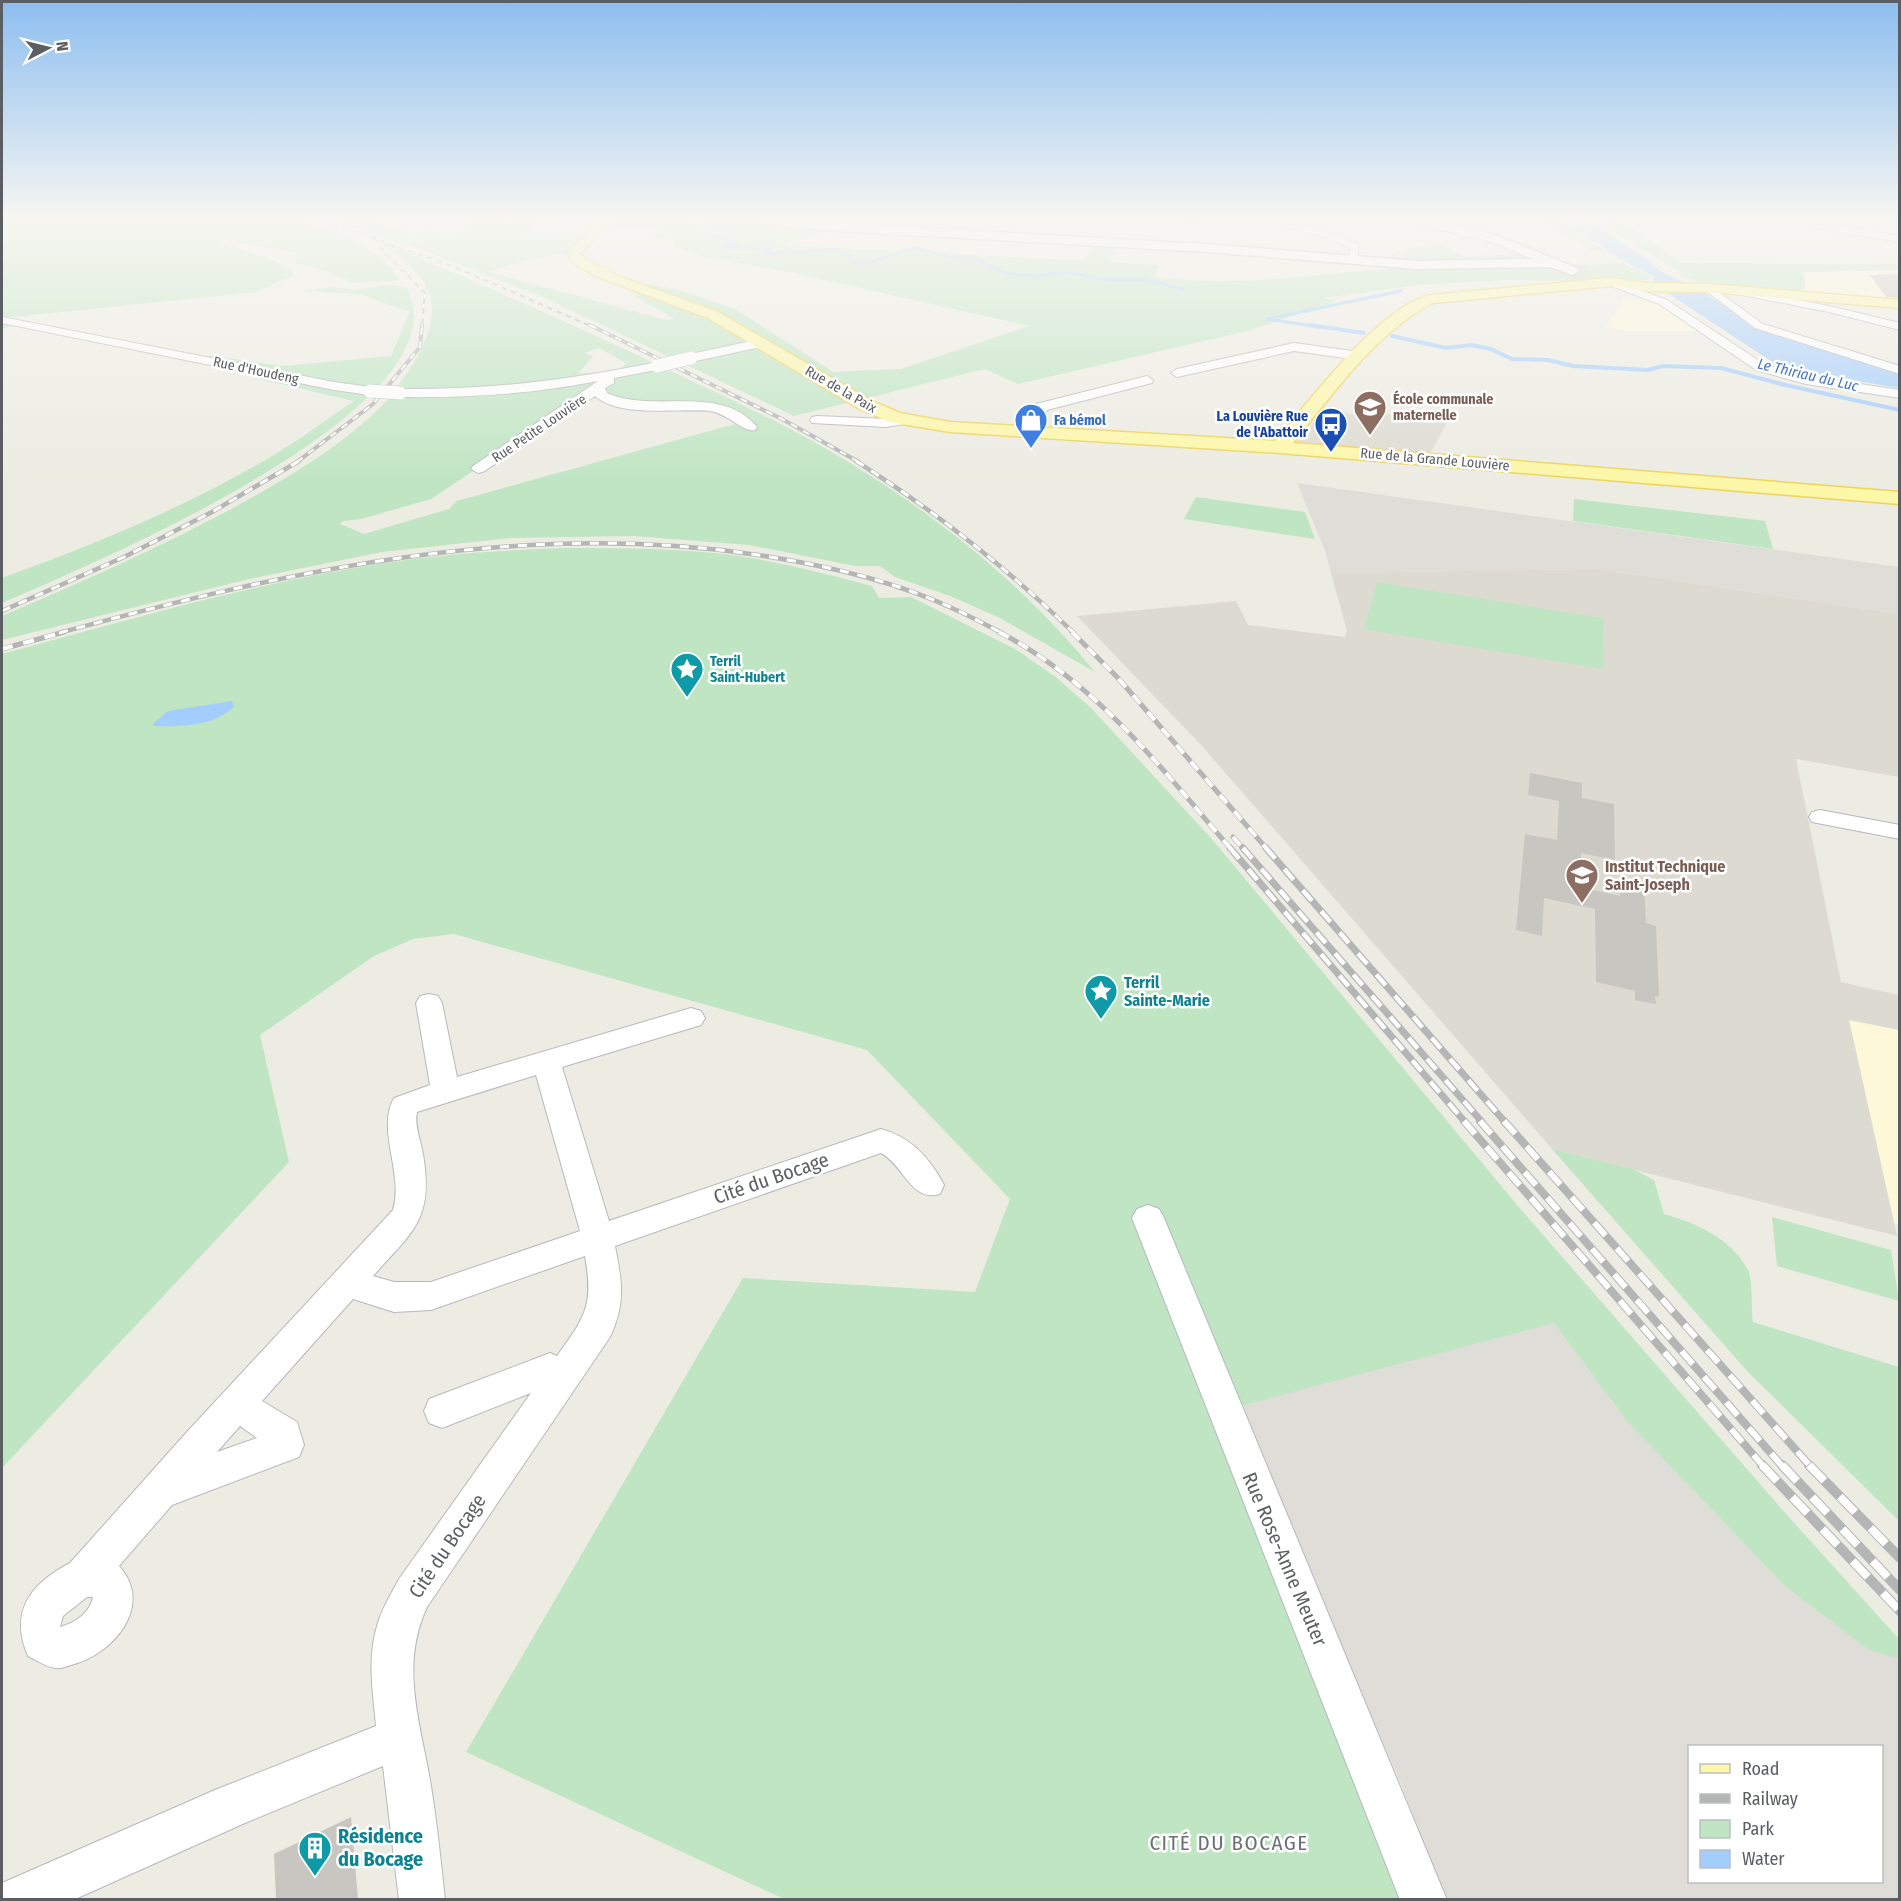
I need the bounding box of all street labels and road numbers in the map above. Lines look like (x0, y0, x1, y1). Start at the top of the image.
street label: Rue d'Houdeng (212, 353, 301, 388)
street label: Rue de la Paix (802, 362, 880, 417)
street label: Rue Petite Louvière (489, 390, 590, 466)
street label: Rue de la Grande Louvière (1360, 445, 1510, 474)
street label: Cité du Bocage (710, 1147, 832, 1209)
street label: Rue Rose-Anne Meuter (1238, 1468, 1332, 1650)
street label: Cité du Bocage (403, 1489, 491, 1603)

